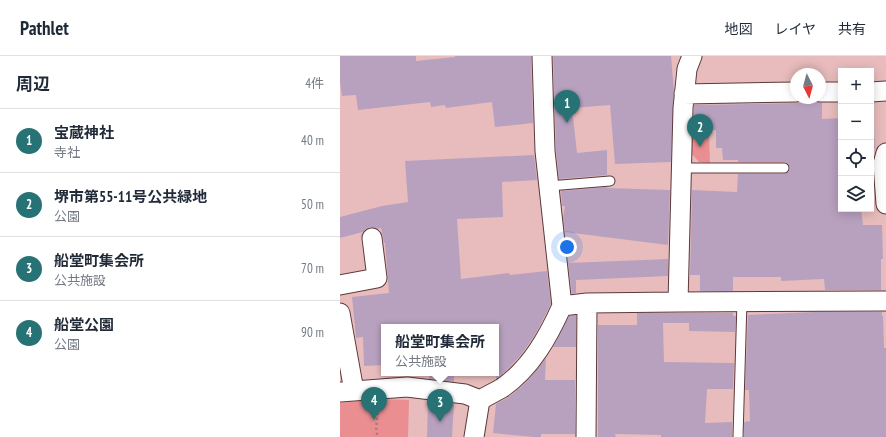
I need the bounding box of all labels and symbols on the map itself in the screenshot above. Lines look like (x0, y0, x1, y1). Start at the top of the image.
north arrow (790, 68, 826, 104)
pin: 1 (554, 90, 580, 123)
pin: 2 (687, 114, 713, 147)
your location (557, 237, 577, 257)
pin: 4 (361, 387, 387, 420)
pin: 3 (427, 389, 453, 422)

